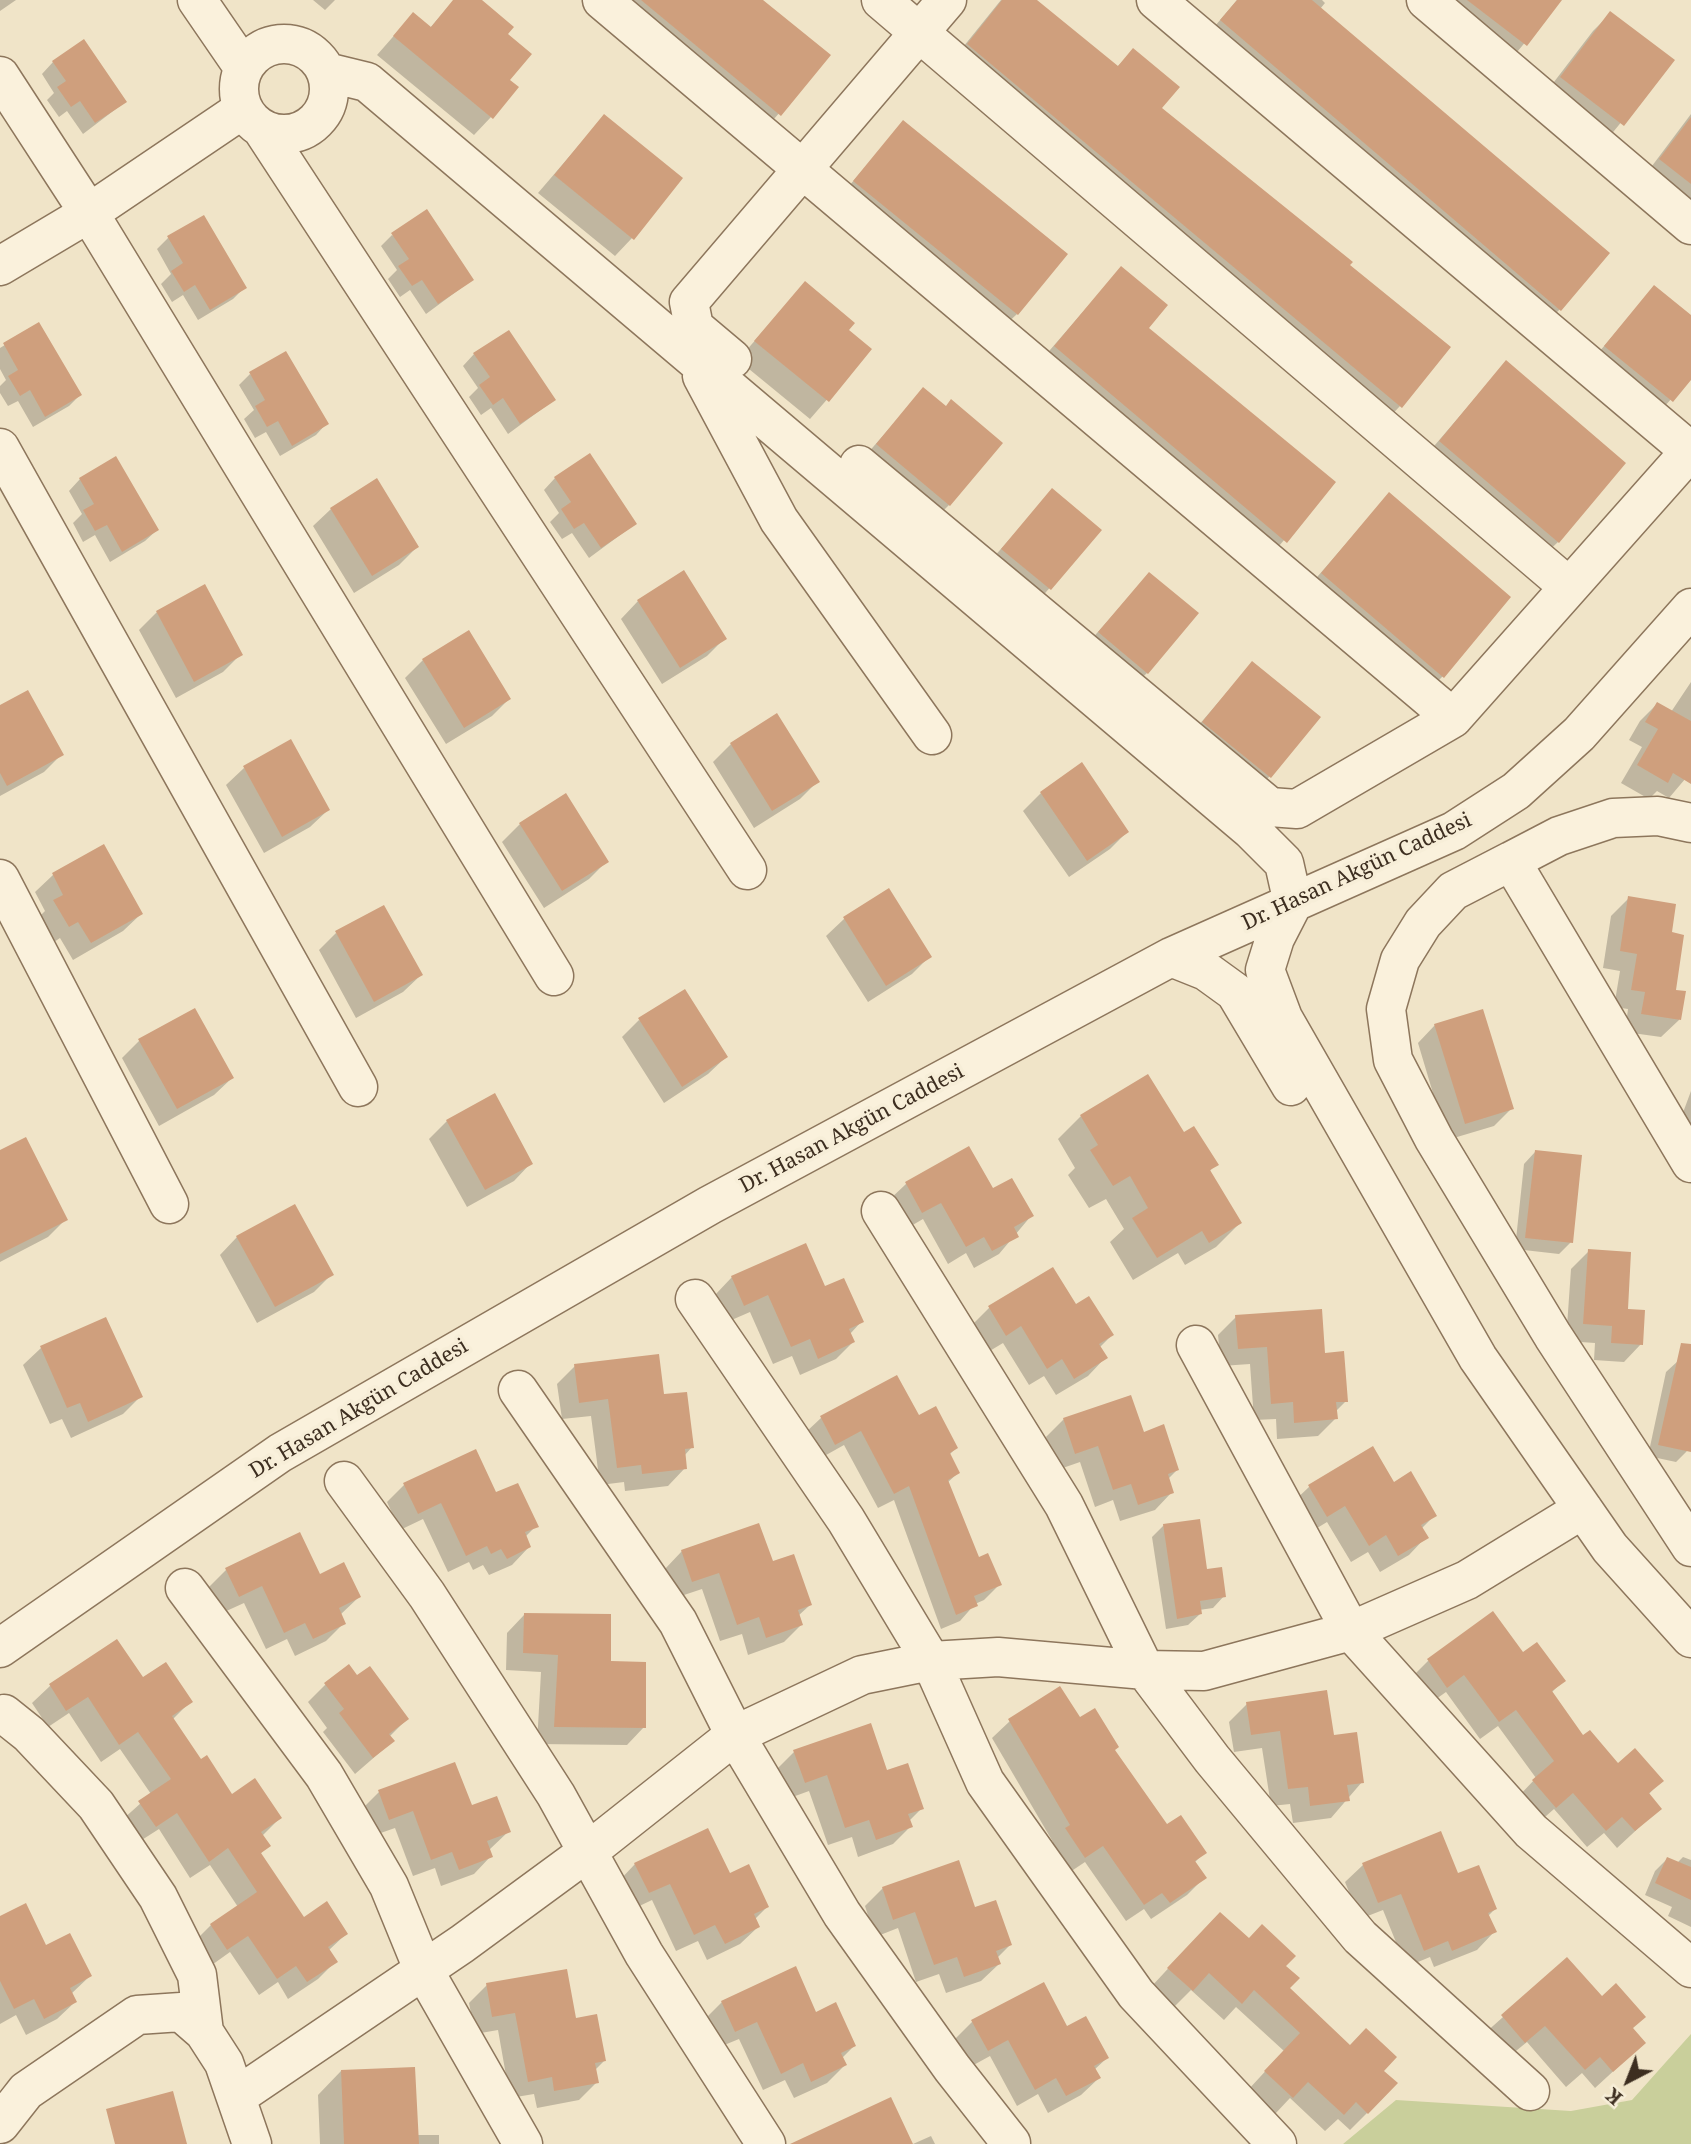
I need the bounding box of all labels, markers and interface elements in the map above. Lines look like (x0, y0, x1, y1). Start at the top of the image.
street label: Dr. Hasan Akgün Caddesi (1238, 808, 1476, 936)
street label: Dr. Hasan Akgün Caddesi (736, 1059, 968, 1199)
street label: Dr. Hasan Akgün Caddesi (245, 1334, 473, 1484)
north arrow (1593, 2046, 1663, 2116)
text: K (1600, 2082, 1628, 2111)

